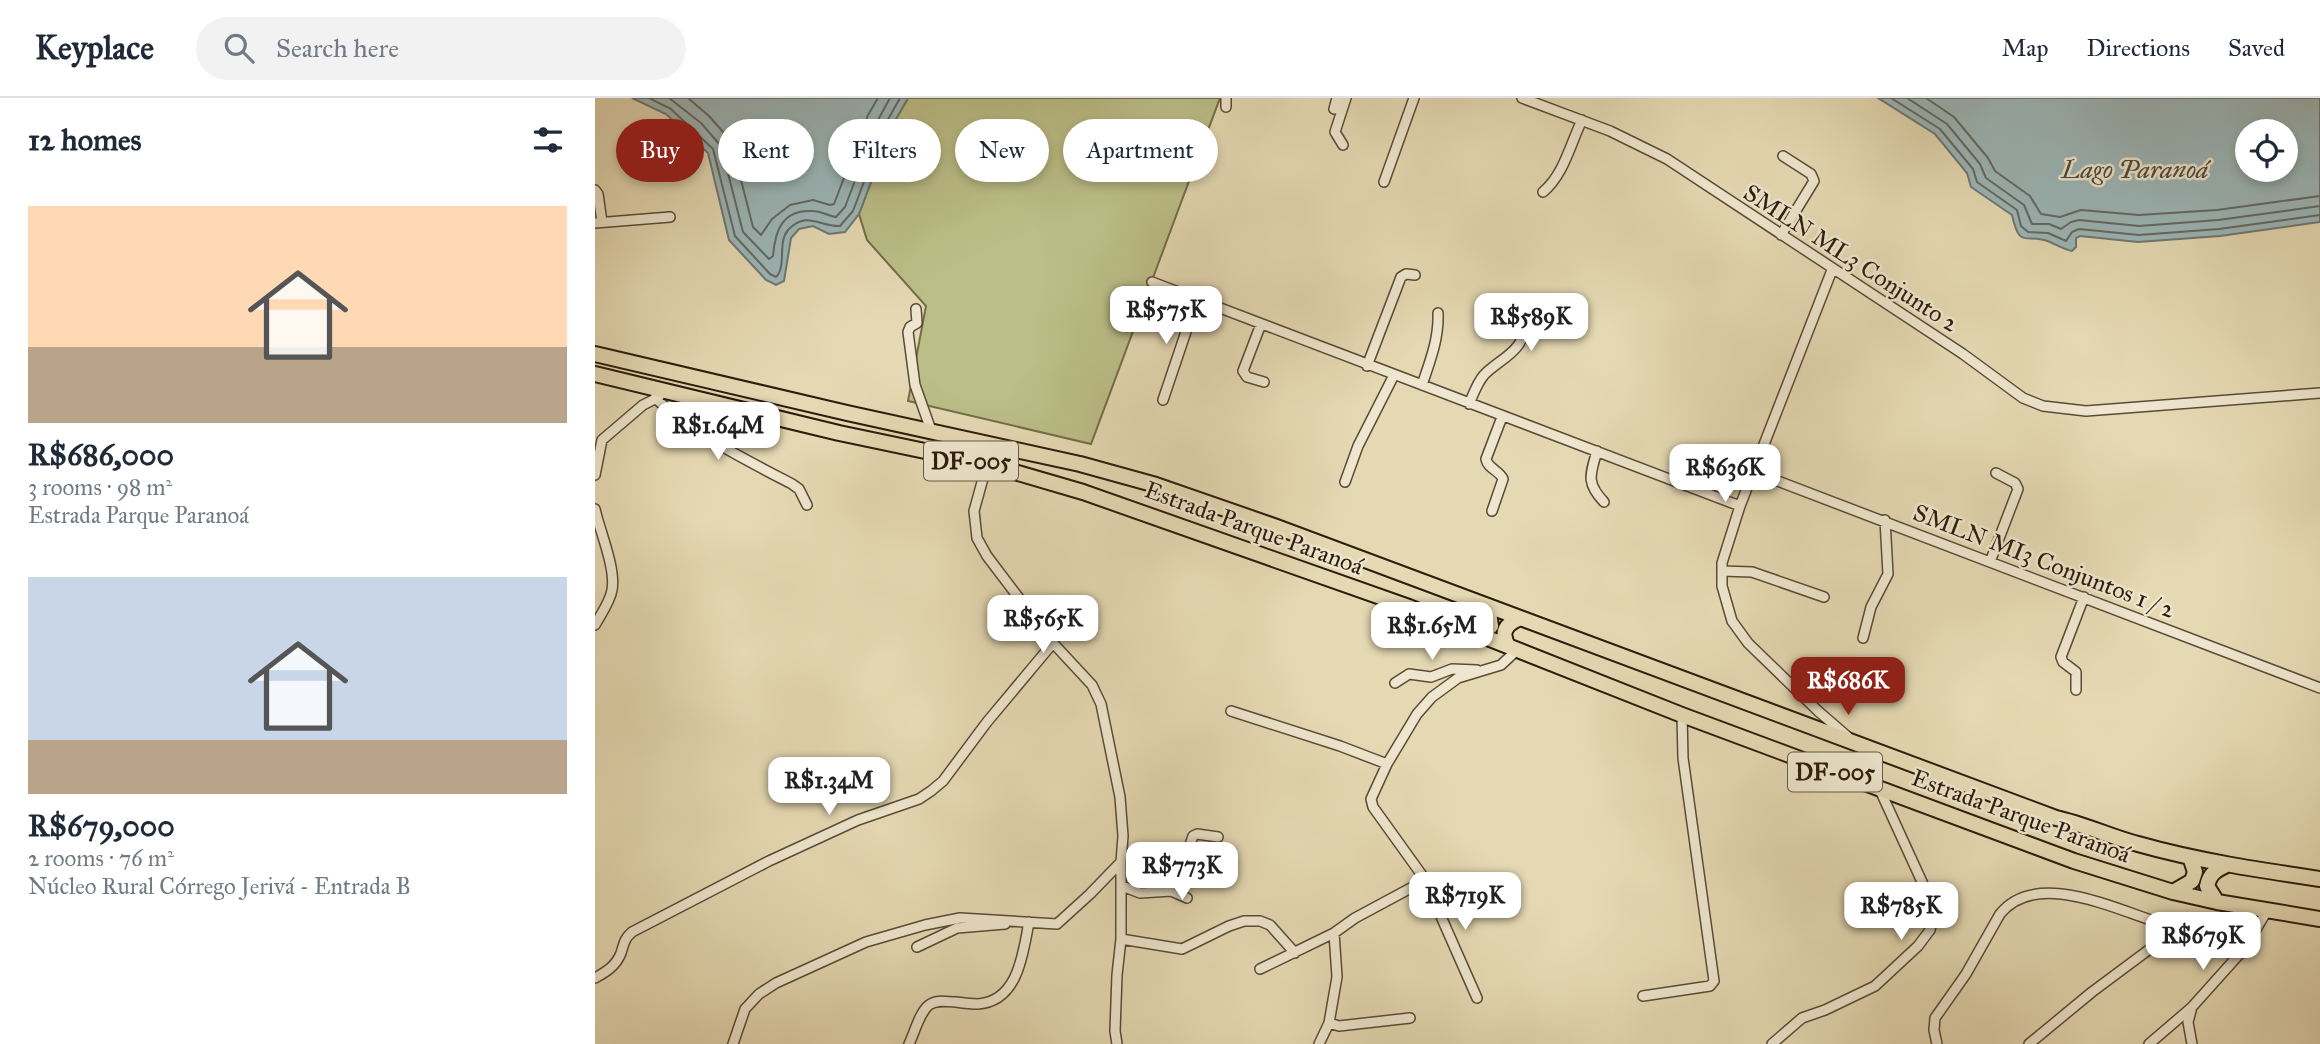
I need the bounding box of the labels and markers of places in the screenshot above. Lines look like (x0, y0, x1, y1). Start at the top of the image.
pin: R$575K (1109, 286, 1223, 346)
pin: R$589K (1474, 294, 1588, 353)
pin: R$1.64M (653, 402, 783, 462)
pin: R$636K (1668, 444, 1782, 504)
pin: R$565K (986, 596, 1100, 655)
pin: R$1.65M (1367, 602, 1497, 662)
pin: R$686K (1791, 658, 1905, 717)
pin: R$1.34M (764, 758, 894, 817)
pin: R$773K (1125, 842, 1239, 902)
pin: R$719K (1408, 872, 1522, 932)
pin: R$785K (1844, 882, 1958, 942)
pin: R$679K (2146, 912, 2260, 972)

